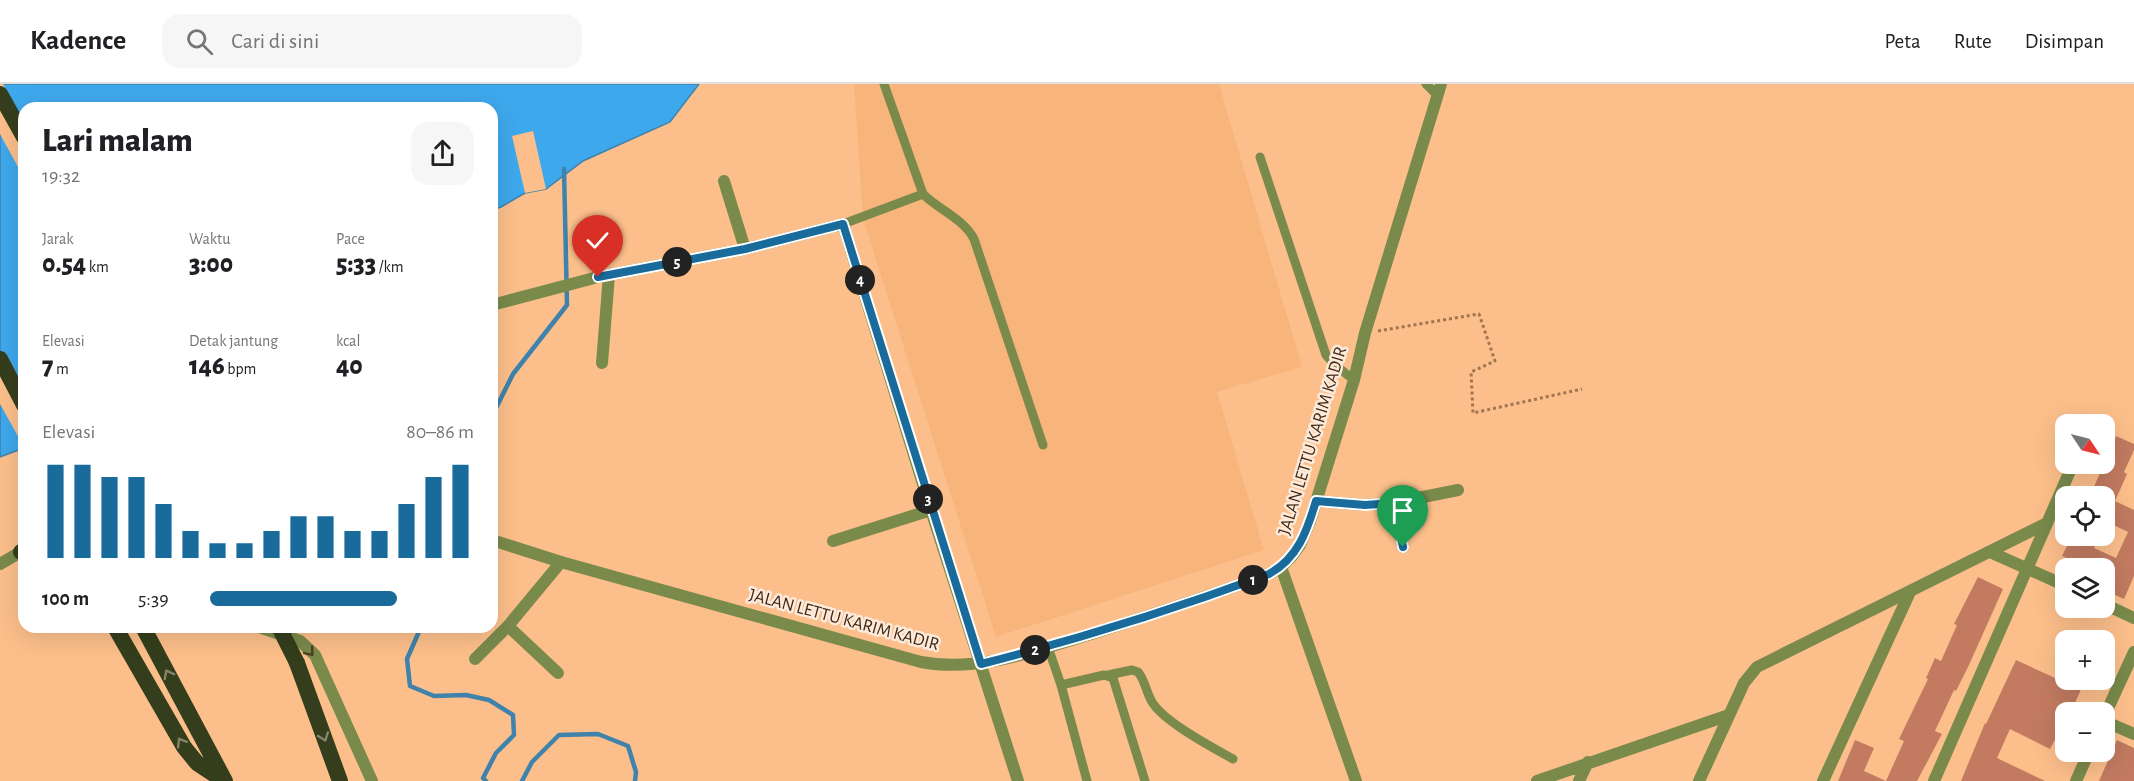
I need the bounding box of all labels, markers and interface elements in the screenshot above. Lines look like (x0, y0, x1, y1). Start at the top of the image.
search box (162, 14, 582, 68)
icon: search (183, 25, 216, 58)
text: Kadence (30, 27, 126, 55)
text: Cari di sini (231, 30, 319, 52)
text: Peta (1885, 31, 1921, 52)
text: Rute (1954, 31, 1992, 52)
text: Disimpan (2025, 31, 2104, 52)
button: share (411, 122, 474, 185)
text: Lari malam (42, 125, 193, 158)
text: 19:32 (42, 166, 80, 186)
pin (572, 215, 623, 277)
icon: check (581, 224, 614, 257)
text: Jarak (42, 231, 74, 247)
text: Waktu (189, 231, 230, 247)
text: Pace (336, 231, 365, 247)
pin: 5 (662, 247, 692, 277)
text: 0.54 (42, 251, 86, 277)
text: 3:00 (189, 251, 233, 277)
text: 5:33 (336, 251, 376, 277)
text: 5 (674, 254, 680, 270)
text: km (86, 259, 109, 275)
text: /km (376, 259, 404, 275)
pin: 4 (845, 265, 875, 295)
text: 4 (856, 272, 864, 288)
text: Elevasi (42, 333, 85, 349)
text: Detak jantung (189, 333, 278, 349)
text: kcal (336, 333, 360, 349)
street label: JALAN LETTU KARIM KADIR (1276, 345, 1350, 537)
text: 7 (42, 353, 53, 379)
text: 146 (189, 353, 225, 379)
text: 40 (336, 353, 363, 379)
text: m (53, 361, 69, 377)
text: bpm (225, 361, 256, 377)
north arrow (2055, 414, 2115, 474)
map controls (2055, 414, 2115, 762)
text: Elevasi (42, 422, 95, 442)
text: 80–86 m (406, 422, 474, 442)
pin: 3 (913, 484, 943, 514)
pin (1377, 485, 1428, 547)
button: locate (2055, 486, 2115, 546)
text: 3 (925, 491, 931, 507)
icon: arrive (1386, 494, 1419, 527)
button: layers (2055, 558, 2115, 618)
pin: 1 (1238, 565, 1268, 595)
text: 1 (1250, 572, 1256, 588)
street label: JALAN LETTU KARIM KADIR (747, 586, 941, 654)
text: 100 m (42, 589, 89, 609)
text: 5:39 (138, 589, 169, 609)
button: + (2055, 630, 2115, 690)
pin: 2 (1020, 635, 1050, 665)
text: 2 (1031, 642, 1039, 658)
one-way arrow (303, 645, 314, 656)
one-way arrow (164, 669, 175, 680)
button: − (2055, 702, 2115, 762)
one-way arrow (317, 732, 330, 742)
one-way arrow (177, 738, 189, 748)

